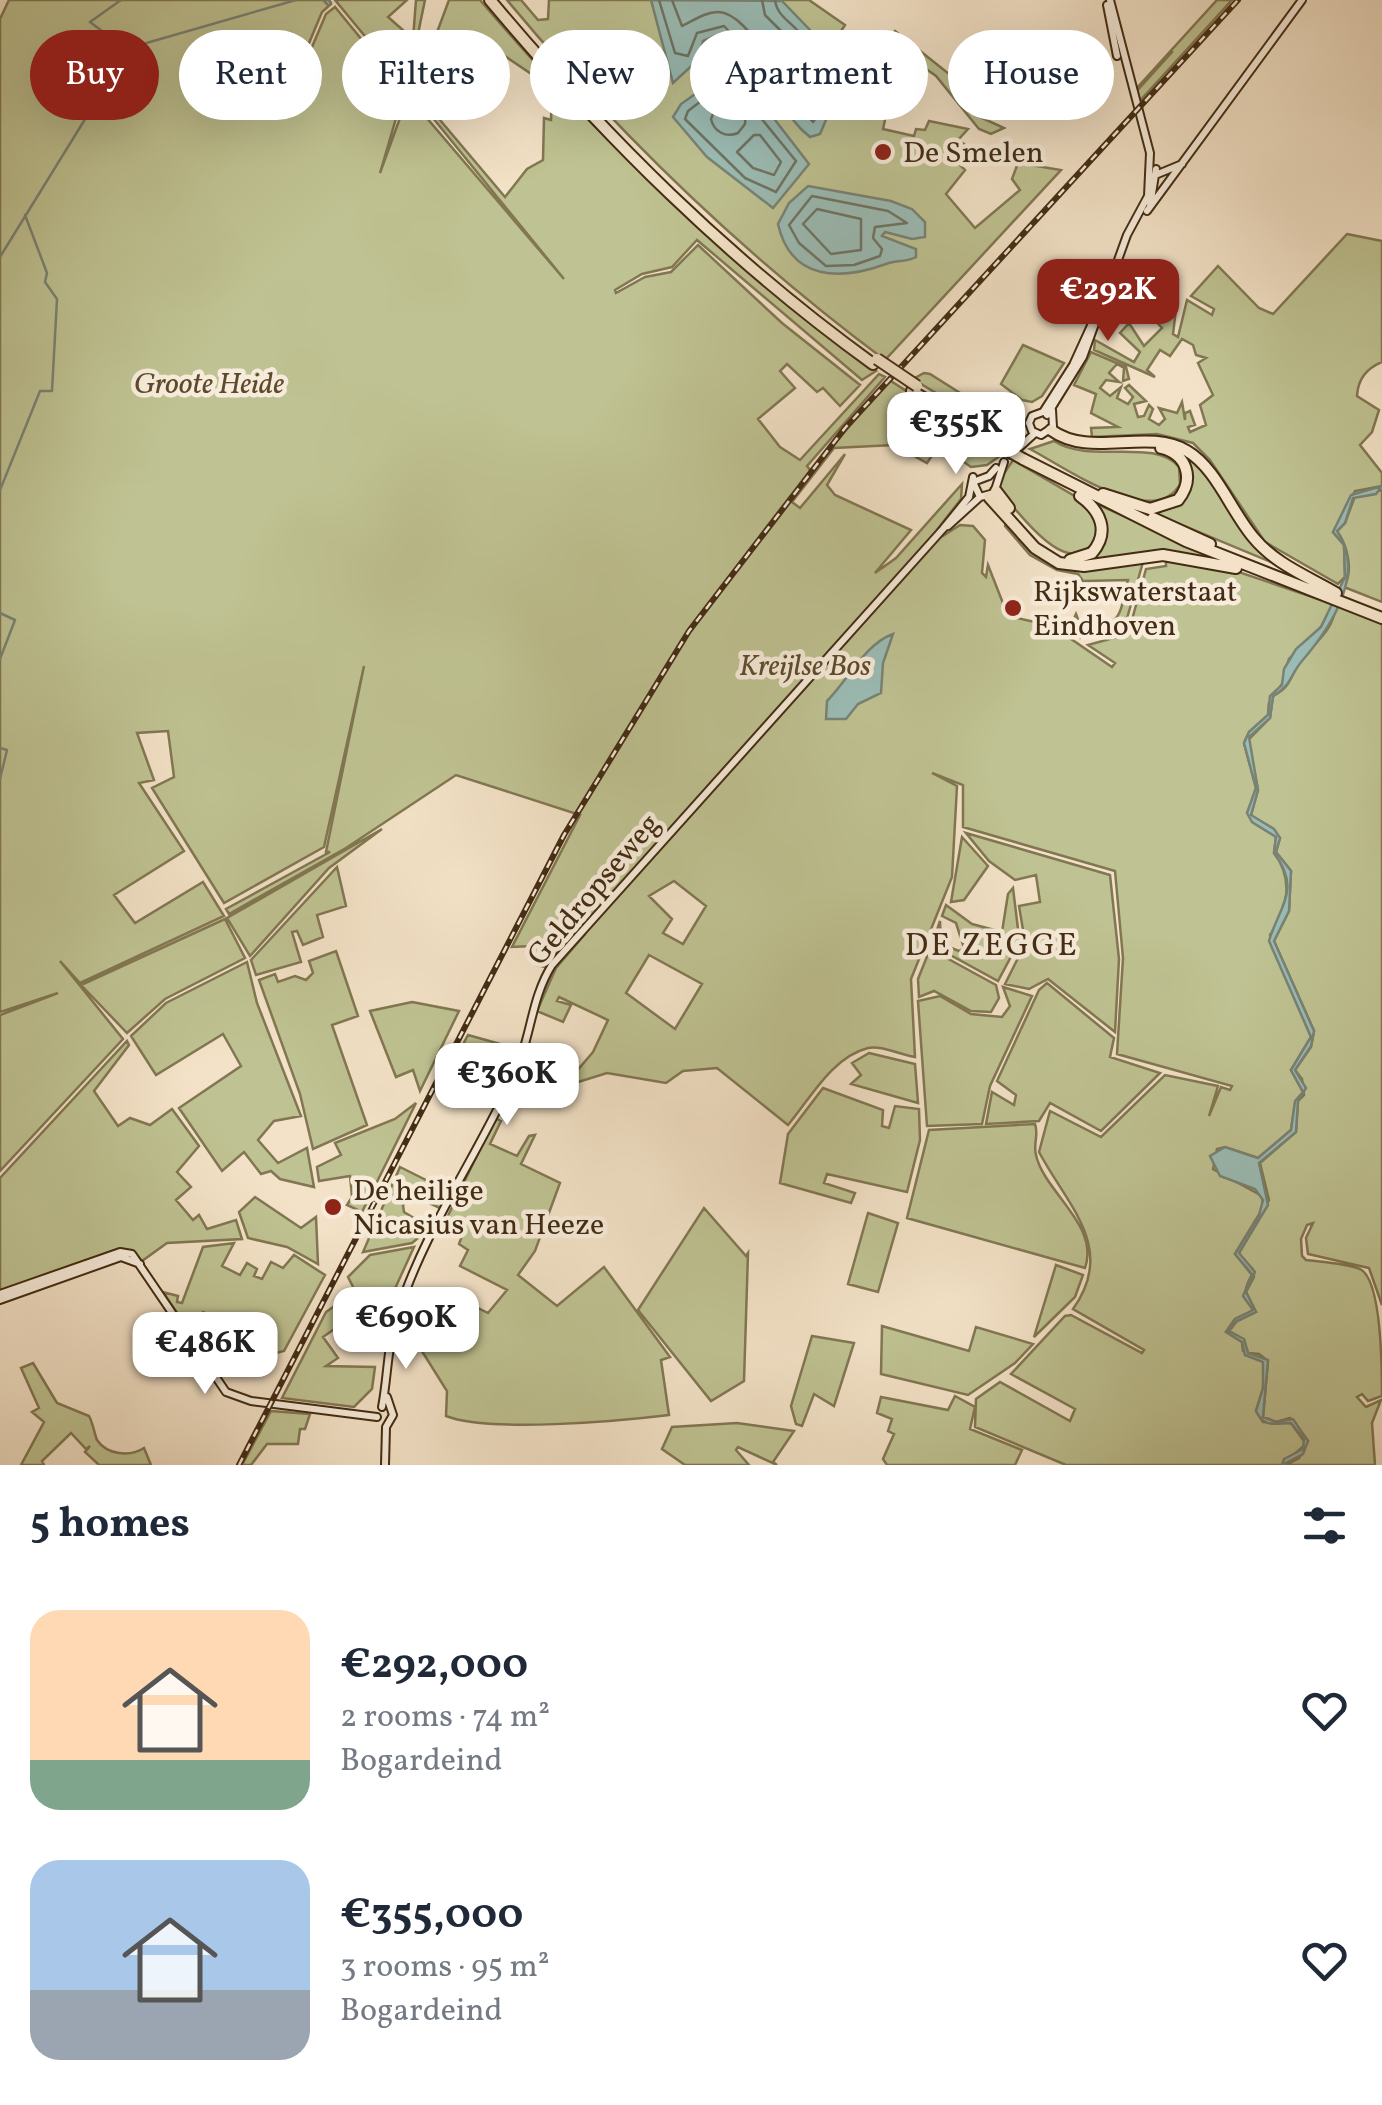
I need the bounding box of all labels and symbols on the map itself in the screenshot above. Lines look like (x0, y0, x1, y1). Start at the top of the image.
place label: De Smelen (903, 133, 1044, 175)
marker: De Smelen (872, 141, 894, 163)
pin: €292K (1038, 259, 1178, 344)
park label: Groote Heide (134, 364, 284, 406)
pin: €355K (886, 392, 1026, 477)
place label: Rijkswaterstaat Eindhoven (1033, 572, 1237, 648)
marker: Rijkswaterstaat Eindhoven (1002, 597, 1024, 619)
park label: Kreijlse Bos (739, 646, 871, 688)
street label: Geldropseweg (518, 805, 671, 975)
district label: DE ZEGGE (905, 925, 1079, 969)
pin: €360K (437, 1043, 577, 1128)
place label: De heilige Nicasius van Heeze (353, 1171, 604, 1247)
marker: De heilige Nicasius van Heeze (322, 1196, 344, 1218)
pin: €690K (336, 1287, 476, 1372)
pin: €486K (135, 1312, 275, 1397)

